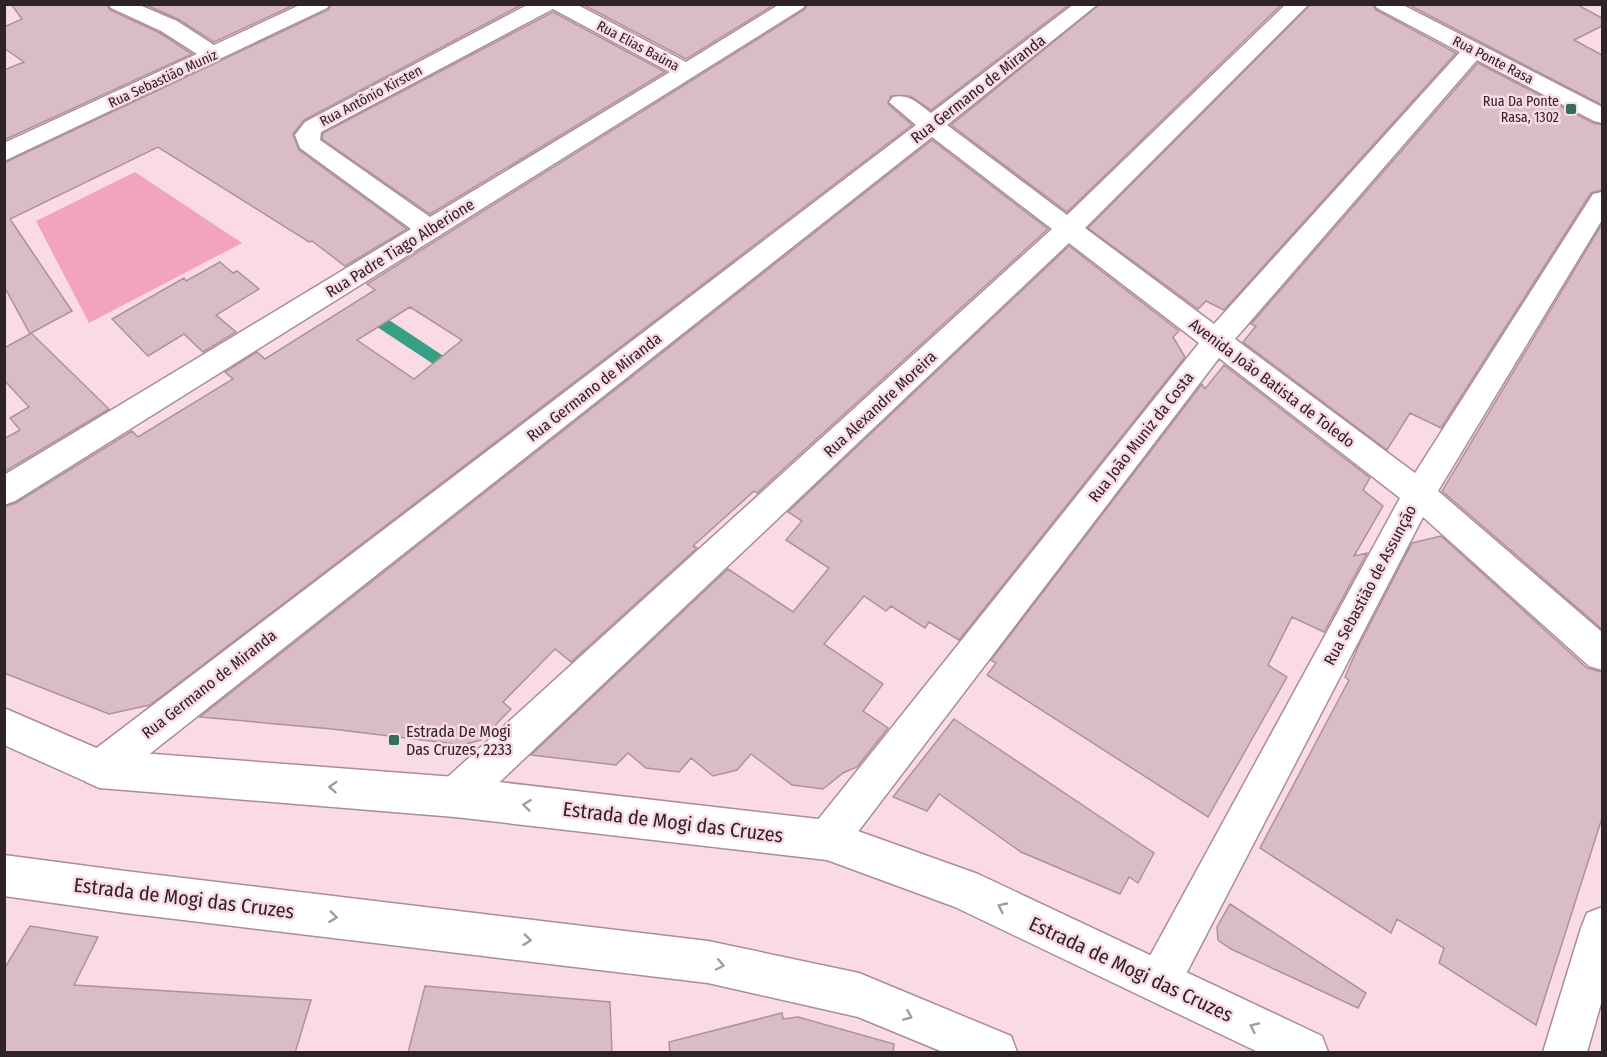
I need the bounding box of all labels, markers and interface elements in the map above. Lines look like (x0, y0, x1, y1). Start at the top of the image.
street label: Rua Elias Baúna (594, 17, 682, 75)
street label: Rua Germano de Miranda (907, 30, 1049, 147)
street label: Rua Ponte Rasa (1450, 32, 1536, 88)
street label: Rua Sebastião Muniz (106, 46, 221, 112)
street label: Rua Antônio Kirsten (317, 62, 425, 130)
place label: Rua Da Ponte Rasa, 1302 (1483, 93, 1559, 126)
marker: Rua Da Ponte Rasa, 1302 (1564, 102, 1578, 116)
street label: Rua Padre Tiago Alberione (322, 194, 478, 301)
street label: Avenida João Batista de Toledo (1185, 315, 1359, 451)
street label: Rua Germano de Miranda (523, 328, 665, 445)
street label: Rua Alexandre Moreira (820, 347, 940, 461)
street label: Rua João Muniz da Costa (1084, 368, 1198, 506)
street label: Rua Sebastião de Assunção (1320, 502, 1420, 668)
street label: Rua Germano de Miranda (138, 625, 280, 742)
place label: Estrada De Mogi Das Cruzes, 2233 (406, 722, 512, 759)
marker: Estrada De Mogi Das Cruzes, 2233 (387, 733, 401, 747)
one-way arrow (329, 781, 338, 794)
street label: Estrada de Mogi das Cruzes (561, 797, 785, 847)
one-way arrow (523, 799, 532, 812)
street label: Estrada de Mogi das Cruzes (72, 873, 296, 923)
one-way arrow (997, 903, 1008, 915)
one-way arrow (329, 910, 338, 923)
street label: Estrada de Mogi das Cruzes (1025, 911, 1237, 1027)
one-way arrow (522, 933, 531, 946)
one-way arrow (715, 958, 725, 971)
one-way arrow (901, 1009, 912, 1021)
one-way arrow (1249, 1022, 1260, 1034)

